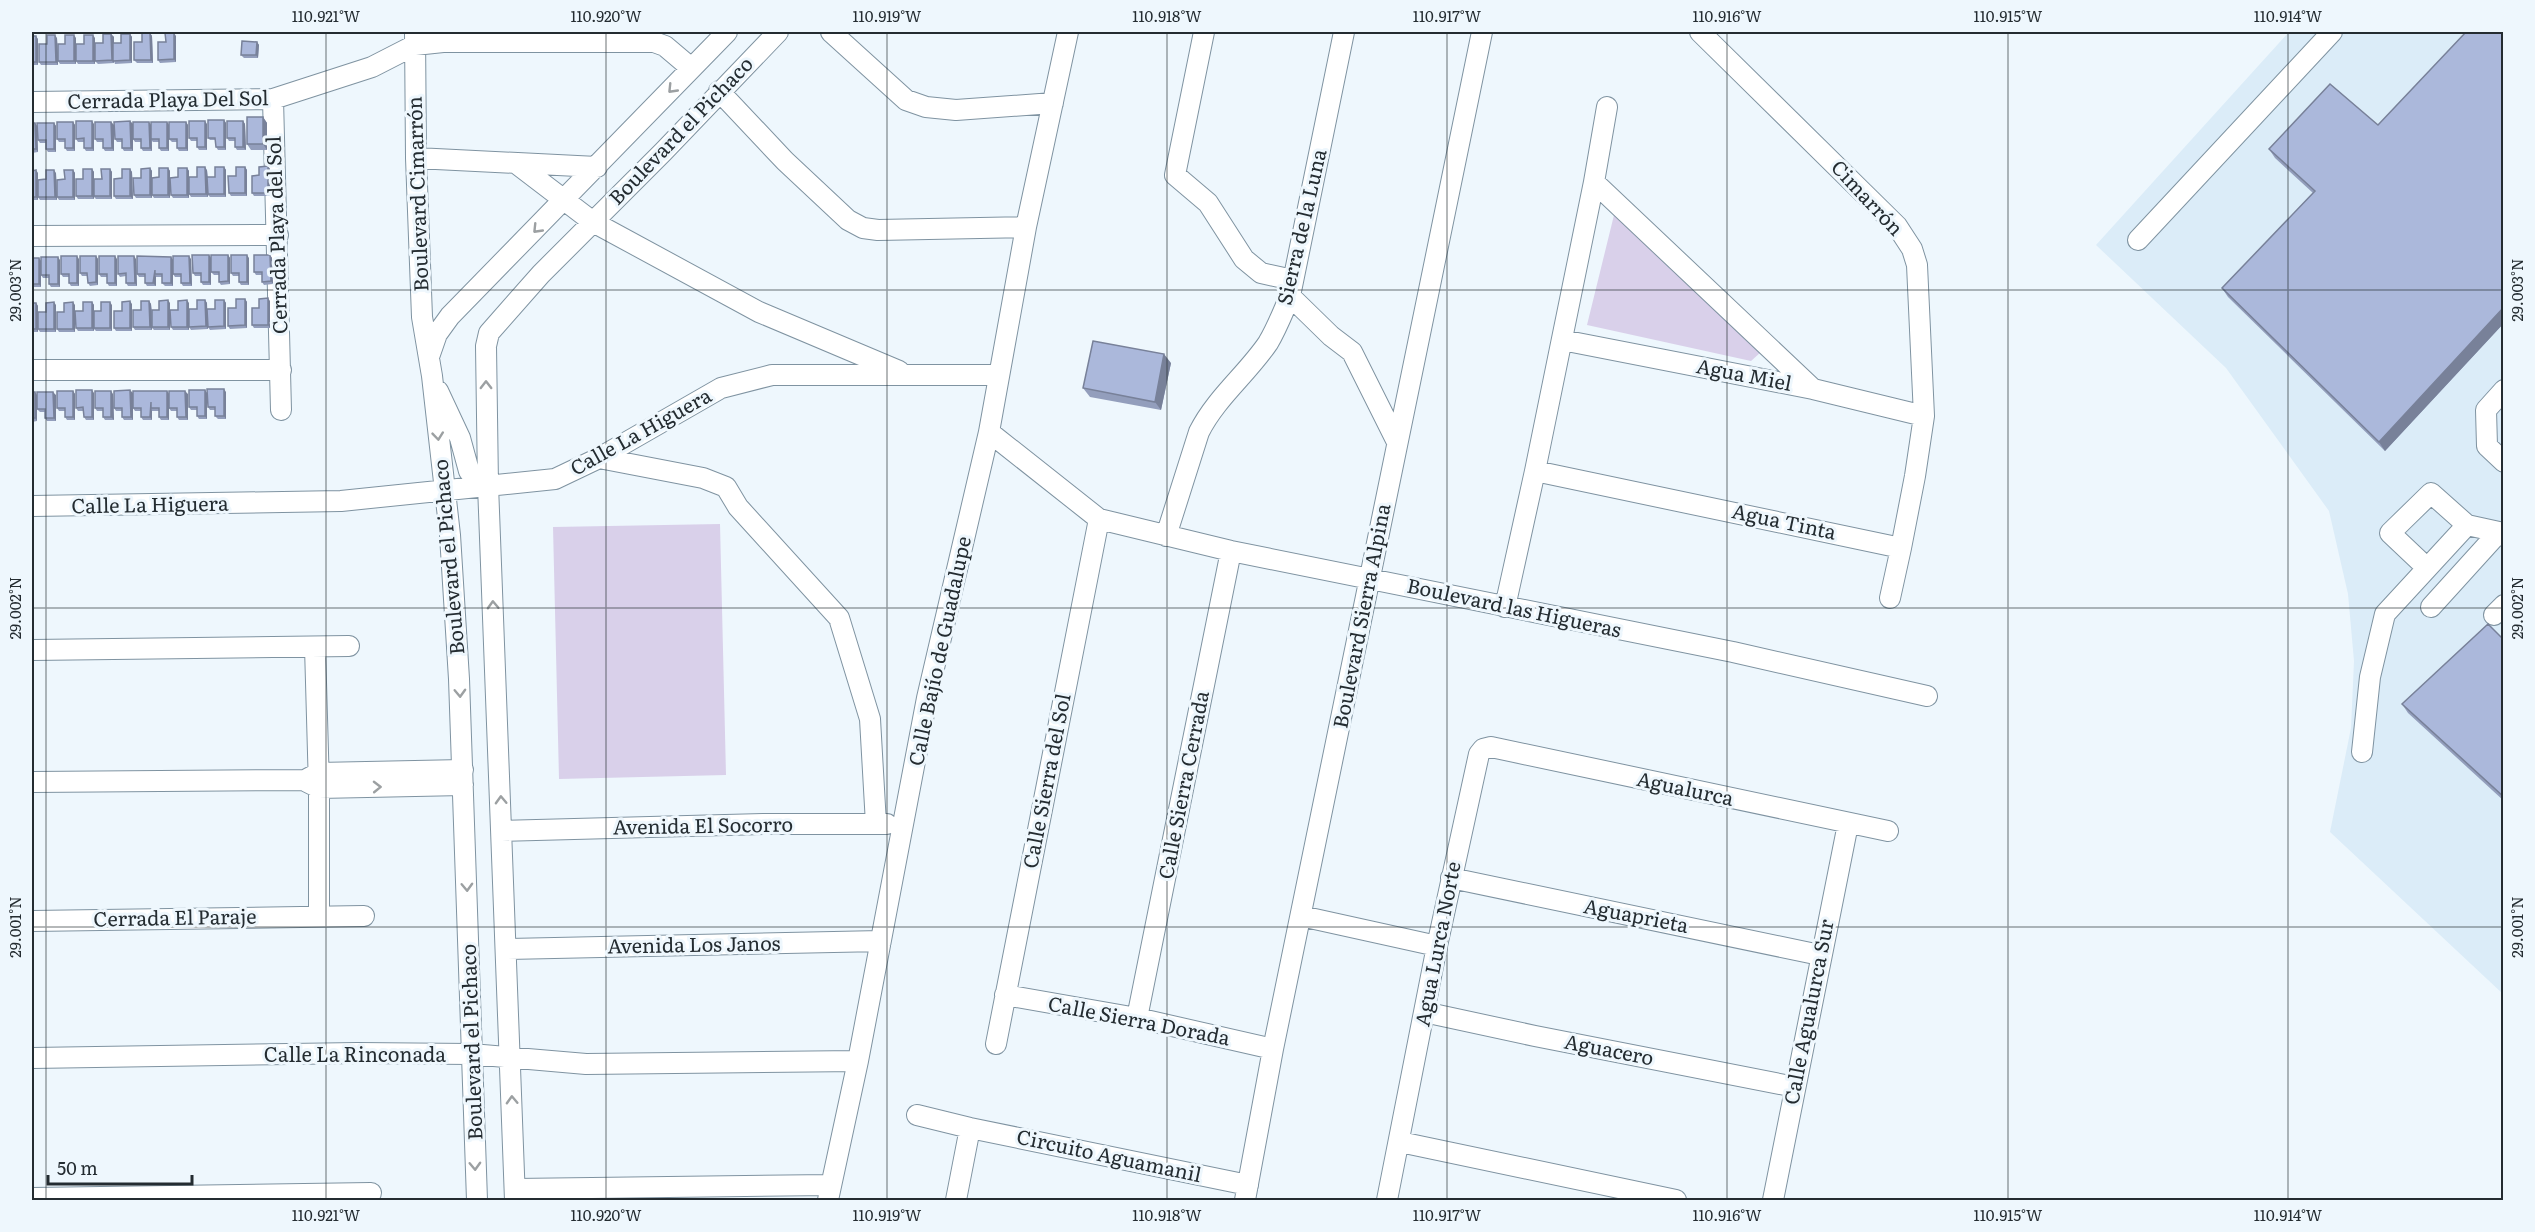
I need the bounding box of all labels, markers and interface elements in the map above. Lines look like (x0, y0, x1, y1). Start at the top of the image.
text: 110.921°W (292, 4, 361, 27)
text: 110.920°W (570, 4, 642, 27)
text: 110.919°W (853, 4, 922, 27)
text: 110.918°W (1132, 4, 1202, 27)
text: 110.917°W (1413, 4, 1482, 27)
text: 110.916°W (1692, 4, 1762, 27)
text: 110.915°W (1974, 4, 2043, 27)
text: 110.914°W (2254, 4, 2323, 27)
street label: Boulevard el Pichaco (601, 49, 759, 211)
street label: Cerrada Playa Del Sol (67, 81, 269, 115)
one-way arrow (668, 82, 679, 92)
street label: Boulevard Cimarrón (398, 96, 434, 292)
street label: Cerrada Playa del Sol (257, 135, 293, 335)
street label: Sierra de la Luna (1268, 145, 1333, 308)
street label: Cimarrón (1825, 152, 1912, 241)
one-way arrow (533, 222, 544, 233)
text: 29.003°N (3, 258, 26, 322)
text: 29.003°N (2505, 258, 2528, 322)
street label: Agua Miel (1694, 349, 1795, 397)
street label: Calle La Higuera (564, 379, 716, 482)
one-way arrow (480, 380, 492, 389)
one-way arrow (432, 431, 444, 440)
street label: Boulevard el Pichaco (424, 458, 471, 656)
street label: Calle La Higuera (71, 487, 229, 519)
street label: Agua Tinta (1730, 494, 1840, 546)
street label: Boulevard Sierra Alpina (1324, 500, 1397, 731)
street label: Calle Bajío de Guadalupe (899, 533, 977, 768)
street label: Boulevard las Higueras (1404, 569, 1624, 643)
text: 29.002°N (3, 577, 26, 639)
text: 29.002°N (2505, 577, 2528, 639)
one-way arrow (487, 601, 500, 610)
one-way arrow (453, 688, 466, 697)
street label: Calle Sierra Cerrada (1149, 688, 1215, 881)
street label: Calle Sierra del Sol (1013, 690, 1077, 871)
street label: Agualurca (1634, 762, 1737, 812)
one-way arrow (373, 781, 382, 793)
one-way arrow (495, 796, 508, 805)
street label: Avenida El Socorro (613, 807, 793, 841)
street label: Agua Lurca Norte (1405, 859, 1467, 1029)
one-way arrow (461, 883, 474, 892)
street label: Aguaprieta (1581, 889, 1692, 939)
text: 29.001°N (3, 896, 26, 958)
text: 29.001°N (2505, 896, 2528, 958)
street label: Cerrada El Paraje (93, 900, 257, 932)
street label: Calle Agualurca Sur (1774, 916, 1840, 1107)
street label: Avenida Los Janos (607, 926, 781, 960)
street label: Boulevard el Pichaco (452, 943, 488, 1141)
street label: Calle Sierra Dorada (1046, 987, 1233, 1051)
street label: Aguacero (1562, 1025, 1657, 1071)
street label: Calle La Rinconada (264, 1038, 446, 1068)
one-way arrow (506, 1096, 519, 1105)
street label: Circuito Aguamanil (1014, 1120, 1205, 1188)
scale bar (48, 1148, 192, 1186)
text: 50 m (57, 1154, 98, 1181)
one-way arrow (469, 1162, 482, 1171)
text: 110.921°W (292, 1203, 361, 1226)
text: 110.920°W (570, 1203, 642, 1226)
text: 110.919°W (853, 1203, 922, 1226)
text: 110.918°W (1132, 1203, 1202, 1226)
text: 110.917°W (1413, 1203, 1482, 1226)
text: 110.916°W (1692, 1203, 1762, 1226)
text: 110.915°W (1974, 1203, 2043, 1226)
text: 110.914°W (2254, 1203, 2323, 1226)

